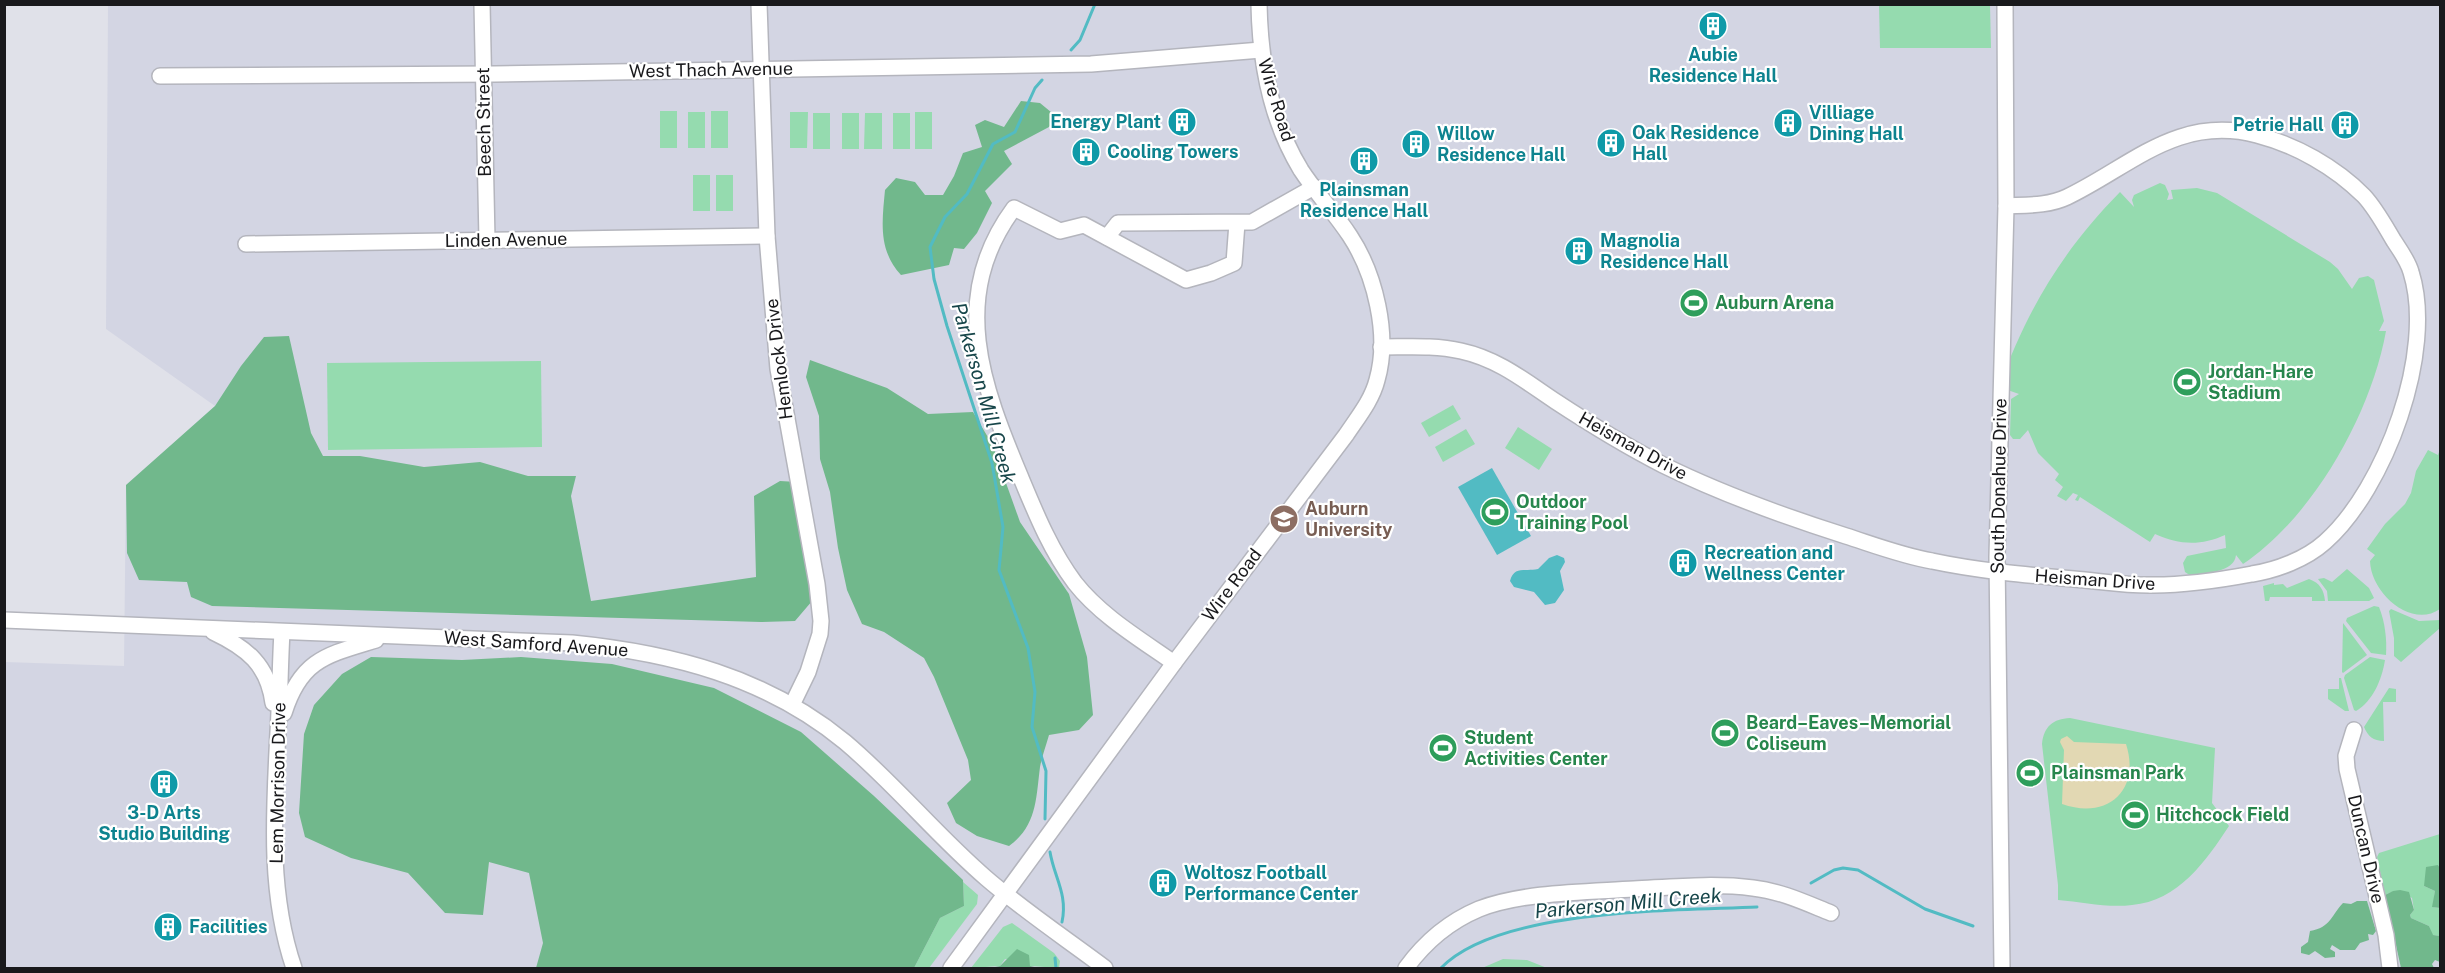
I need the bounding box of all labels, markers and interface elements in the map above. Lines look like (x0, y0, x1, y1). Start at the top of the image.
building icon: Aubie Residence Hall (1697, 10, 1729, 42)
place label: Aubie Residence Hall (1649, 44, 1777, 86)
street label: Wire Road (1254, 56, 1299, 144)
street label: West Thach Avenue (629, 58, 793, 81)
street label: Beech Street (472, 67, 495, 177)
place label: Villiage Dining Hall (1809, 102, 1904, 144)
building icon: Energy Plant (1166, 106, 1198, 138)
building icon: Villiage Dining Hall (1772, 107, 1804, 139)
building icon: Petrie Hall (2329, 109, 2361, 141)
place label: Energy Plant (1050, 111, 1161, 132)
place label: Petrie Hall (2233, 114, 2324, 135)
place label: Oak Residence Hall (1632, 122, 1759, 164)
place label: Willow Residence Hall (1437, 123, 1566, 165)
building icon: Oak Residence Hall (1595, 127, 1627, 159)
building icon: Willow Residence Hall (1400, 128, 1432, 160)
building icon: Cooling Towers (1070, 136, 1102, 168)
place label: Cooling Towers (1107, 141, 1238, 162)
building icon: Plainsman Residence Hall (1348, 145, 1380, 177)
place label: Plainsman Residence Hall (1300, 179, 1428, 221)
street label: Linden Avenue (444, 228, 568, 251)
place label: Magnolia Residence Hall (1600, 230, 1729, 272)
building icon: Magnolia Residence Hall (1563, 235, 1595, 267)
sports icon: Auburn Arena (1678, 287, 1710, 319)
place label: Auburn Arena (1715, 292, 1834, 313)
street label: Hemlock Drive (761, 297, 796, 421)
water label: Parkerson Mill Creek (947, 300, 1021, 487)
place label: Jordan-Hare Stadium (2208, 361, 2314, 403)
sports icon: Jordan-Hare Stadium (2171, 366, 2203, 398)
street label: South Donahue Drive (1986, 398, 2011, 574)
street label: Heisman Drive (1575, 407, 1691, 484)
place label: Outdoor Training Pool (1516, 491, 1629, 533)
sports icon: Outdoor Training Pool (1479, 496, 1511, 528)
place label: Auburn University (1305, 498, 1392, 540)
school or university icon: Auburn University (1268, 503, 1300, 535)
place label: Recreation and Wellness Center (1704, 542, 1845, 584)
street label: Wire Road (1197, 544, 1266, 625)
building icon: Recreation and Wellness Center (1667, 547, 1699, 579)
street label: Heisman Drive (2034, 565, 2156, 594)
street label: West Samford Avenue (443, 627, 629, 660)
street label: Lem Morrison Drive (266, 702, 289, 864)
place label: Beard–Eaves–Memorial Coliseum (1746, 712, 1951, 754)
sports icon: Beard–Eaves–Memorial Coliseum (1709, 717, 1741, 749)
place label: Student Activities Center (1464, 727, 1608, 769)
sports icon: Student Activities Center (1427, 732, 1459, 764)
sports icon: Plainsman Park (2014, 757, 2046, 789)
place label: Plainsman Park (2051, 762, 2185, 783)
building icon: 3-D Arts Studio Building (148, 768, 180, 800)
street label: Duncan Drive (2344, 793, 2389, 905)
sports icon: Hitchcock Field (2119, 799, 2151, 831)
place label: 3-D Arts Studio Building (98, 802, 230, 844)
place label: Hitchcock Field (2156, 804, 2289, 825)
place label: Woltosz Football Performance Center (1184, 862, 1359, 904)
building icon: Woltosz Football Performance Center (1147, 867, 1179, 899)
water label: Parkerson Mill Creek (1534, 883, 1723, 923)
building icon: Facilities (152, 911, 184, 943)
place label: Facilities (189, 916, 268, 937)

